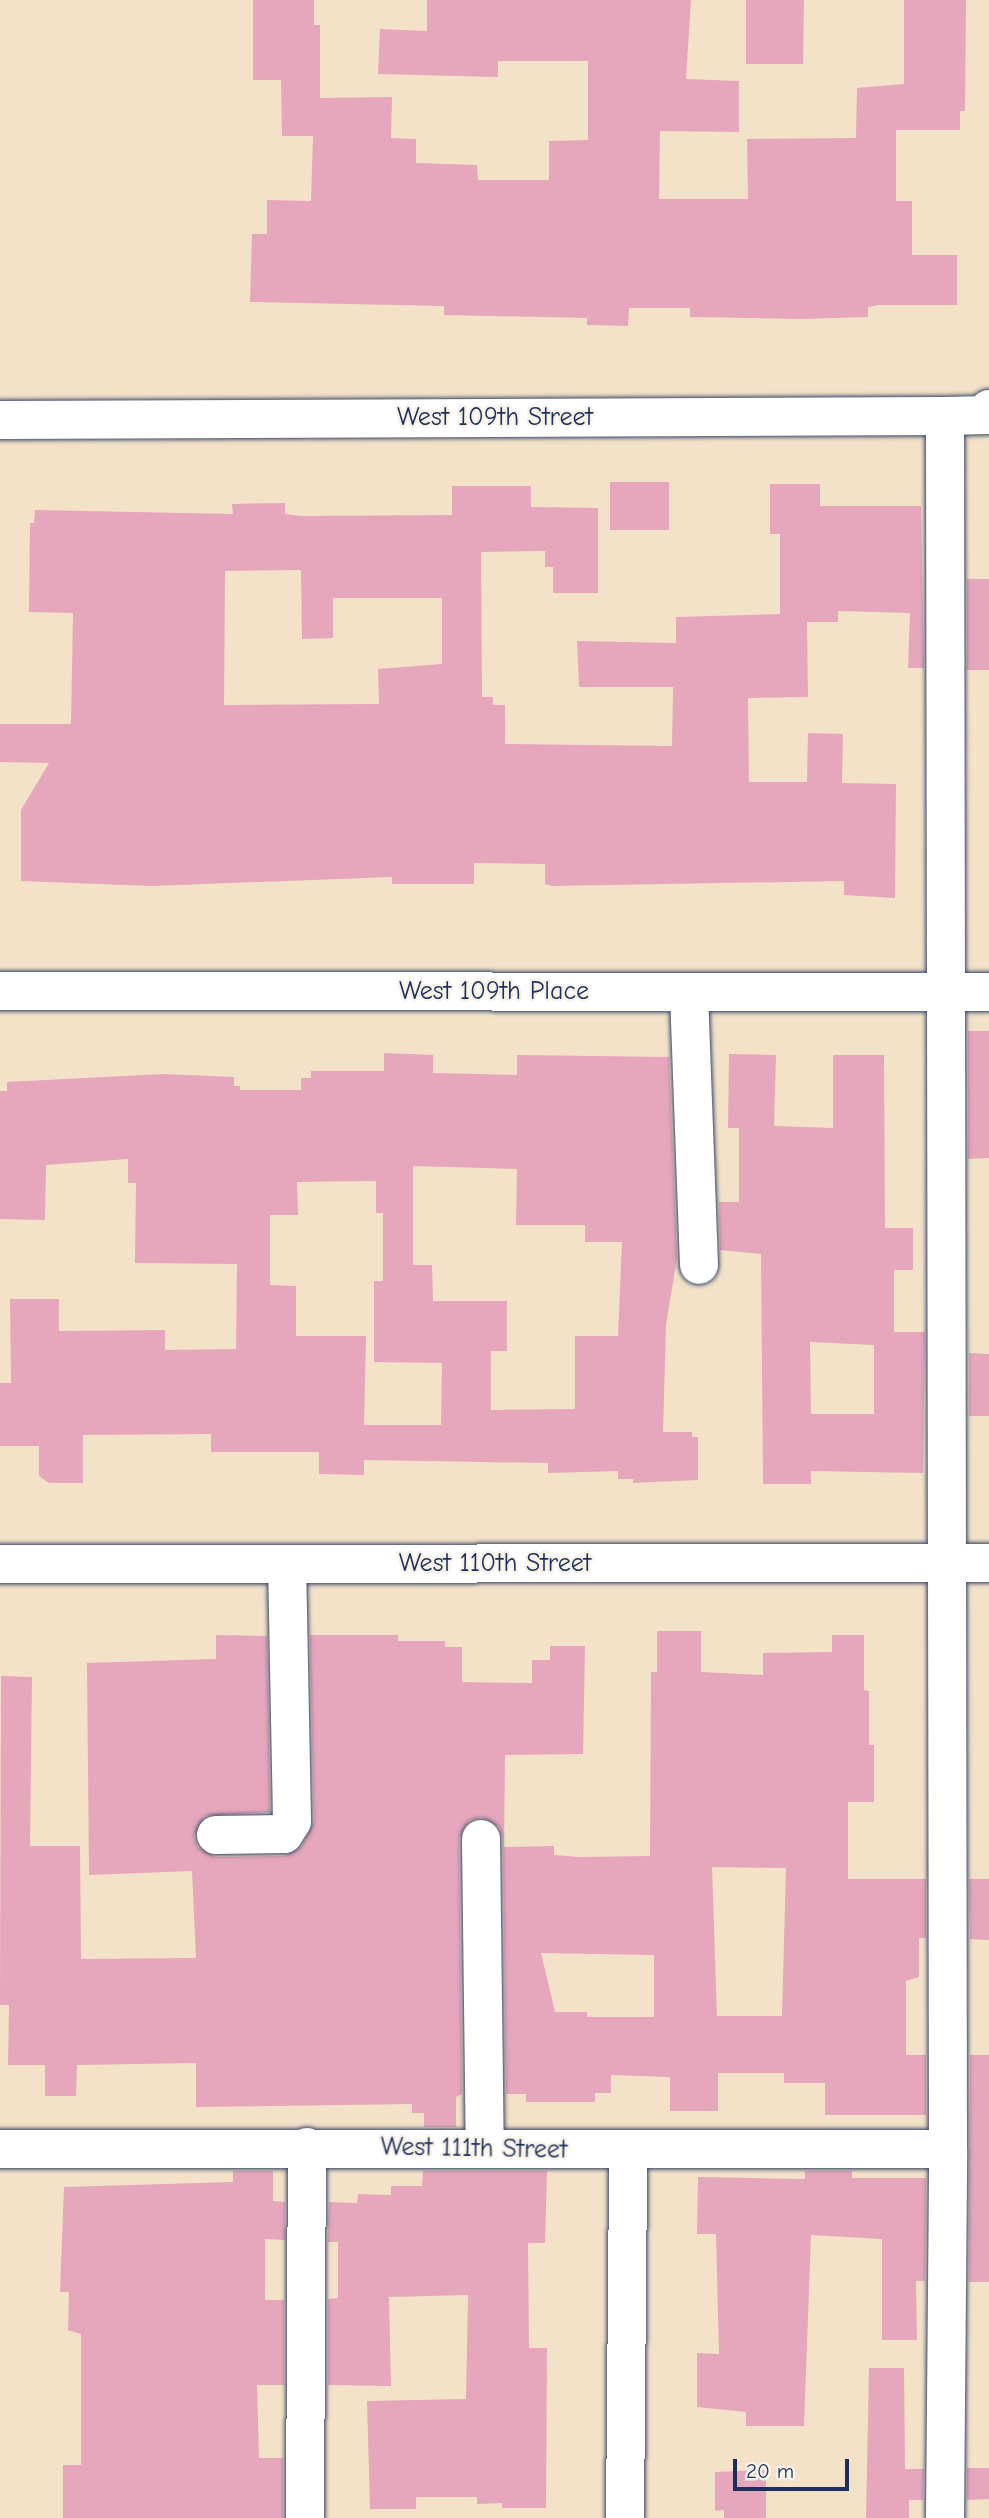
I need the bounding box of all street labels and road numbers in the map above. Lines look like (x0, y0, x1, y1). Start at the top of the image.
street label: West 109th Street (397, 402, 593, 434)
street label: West 109th Place (399, 976, 589, 1008)
street label: West 110th Street (399, 1548, 591, 1580)
street label: West 111th Street (380, 2132, 568, 2166)

